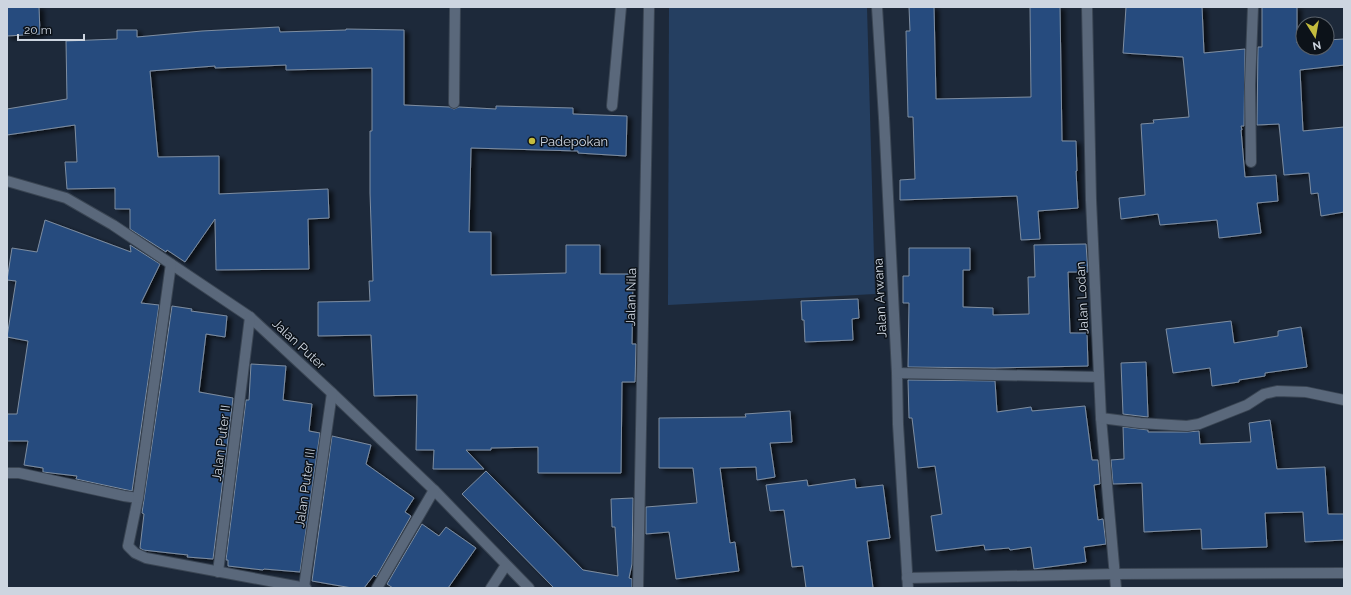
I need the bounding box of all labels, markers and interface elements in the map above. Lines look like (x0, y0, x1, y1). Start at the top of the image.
scale bar (18, 16, 84, 42)
north arrow (1295, 16, 1335, 56)
text: 20 m (24, 23, 52, 37)
text: N (1311, 38, 1322, 53)
place label: Padepokan (540, 134, 608, 149)
marker: Padepokan (527, 136, 537, 146)
street label: Jalan Arwana (870, 258, 890, 338)
street label: Jalan Lodan (1073, 261, 1091, 335)
street label: Jalan Nila (623, 268, 639, 326)
street label: Jalan Puter (269, 316, 329, 373)
street label: Jalan Puter II (209, 404, 233, 482)
street label: Jalan Puter III (292, 448, 318, 528)

